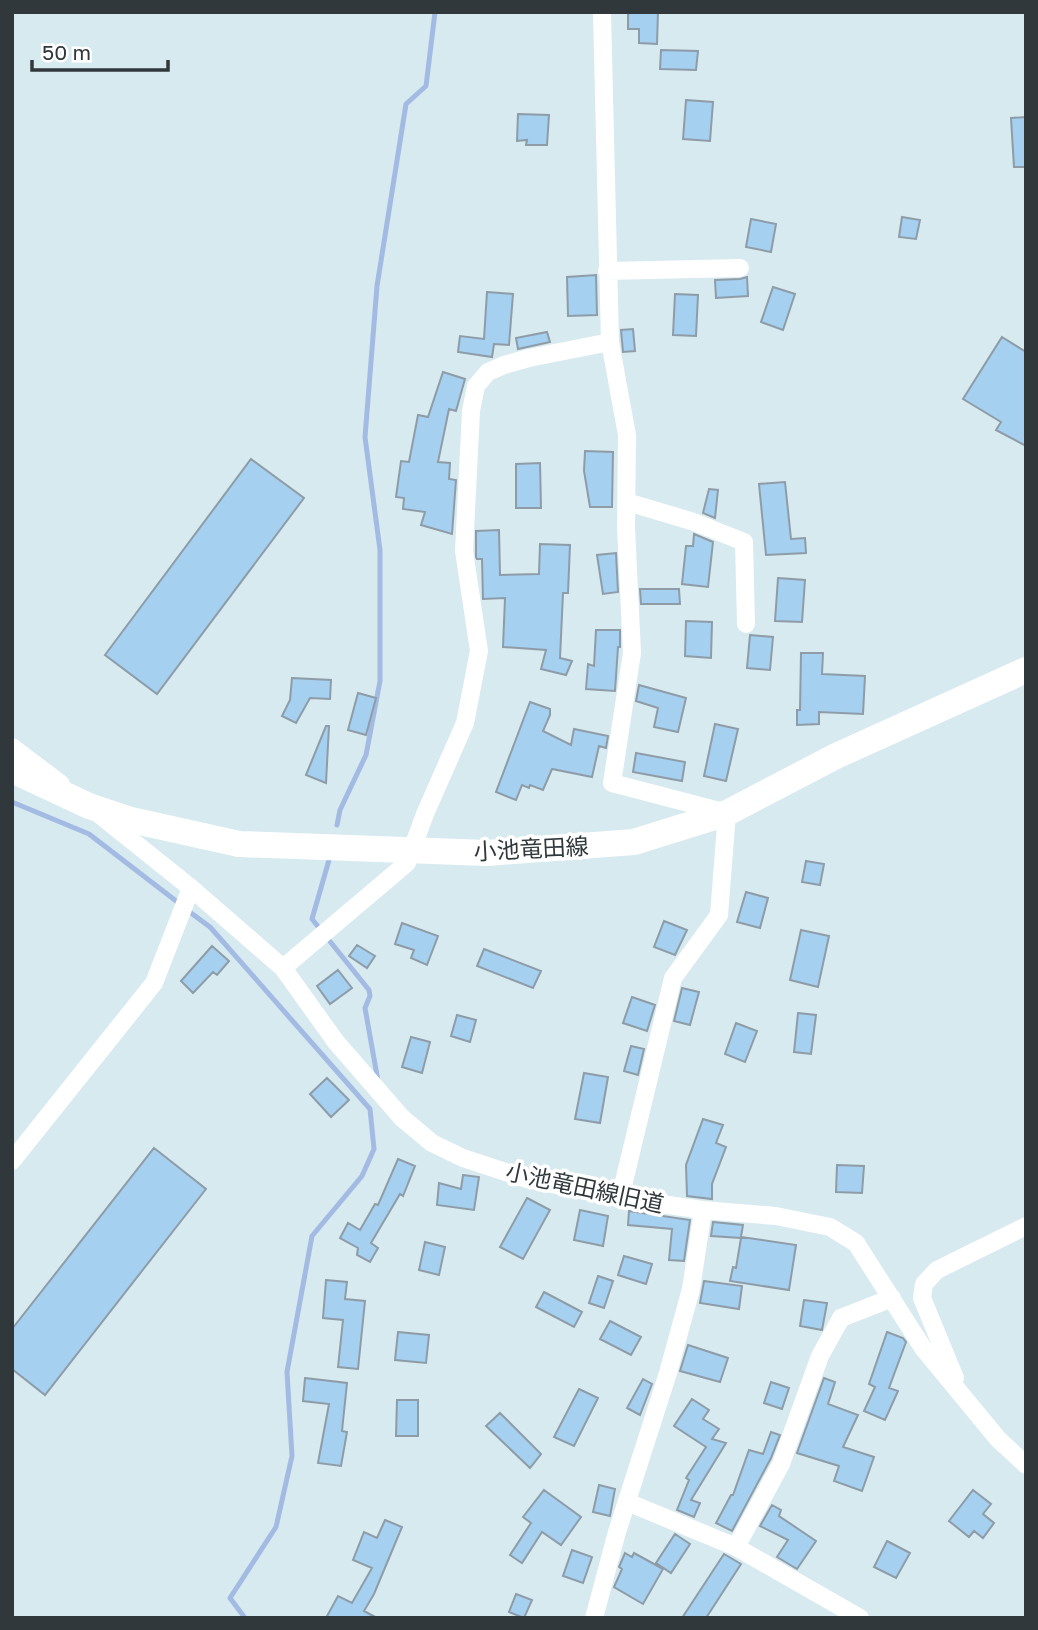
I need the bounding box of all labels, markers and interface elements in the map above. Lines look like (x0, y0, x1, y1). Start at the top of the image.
scale bar (32, 28, 168, 72)
text: 50 m (42, 39, 91, 65)
street label: 小池竜田線 (473, 831, 589, 865)
street label: 小池竜田線旧道 (503, 1157, 667, 1217)

